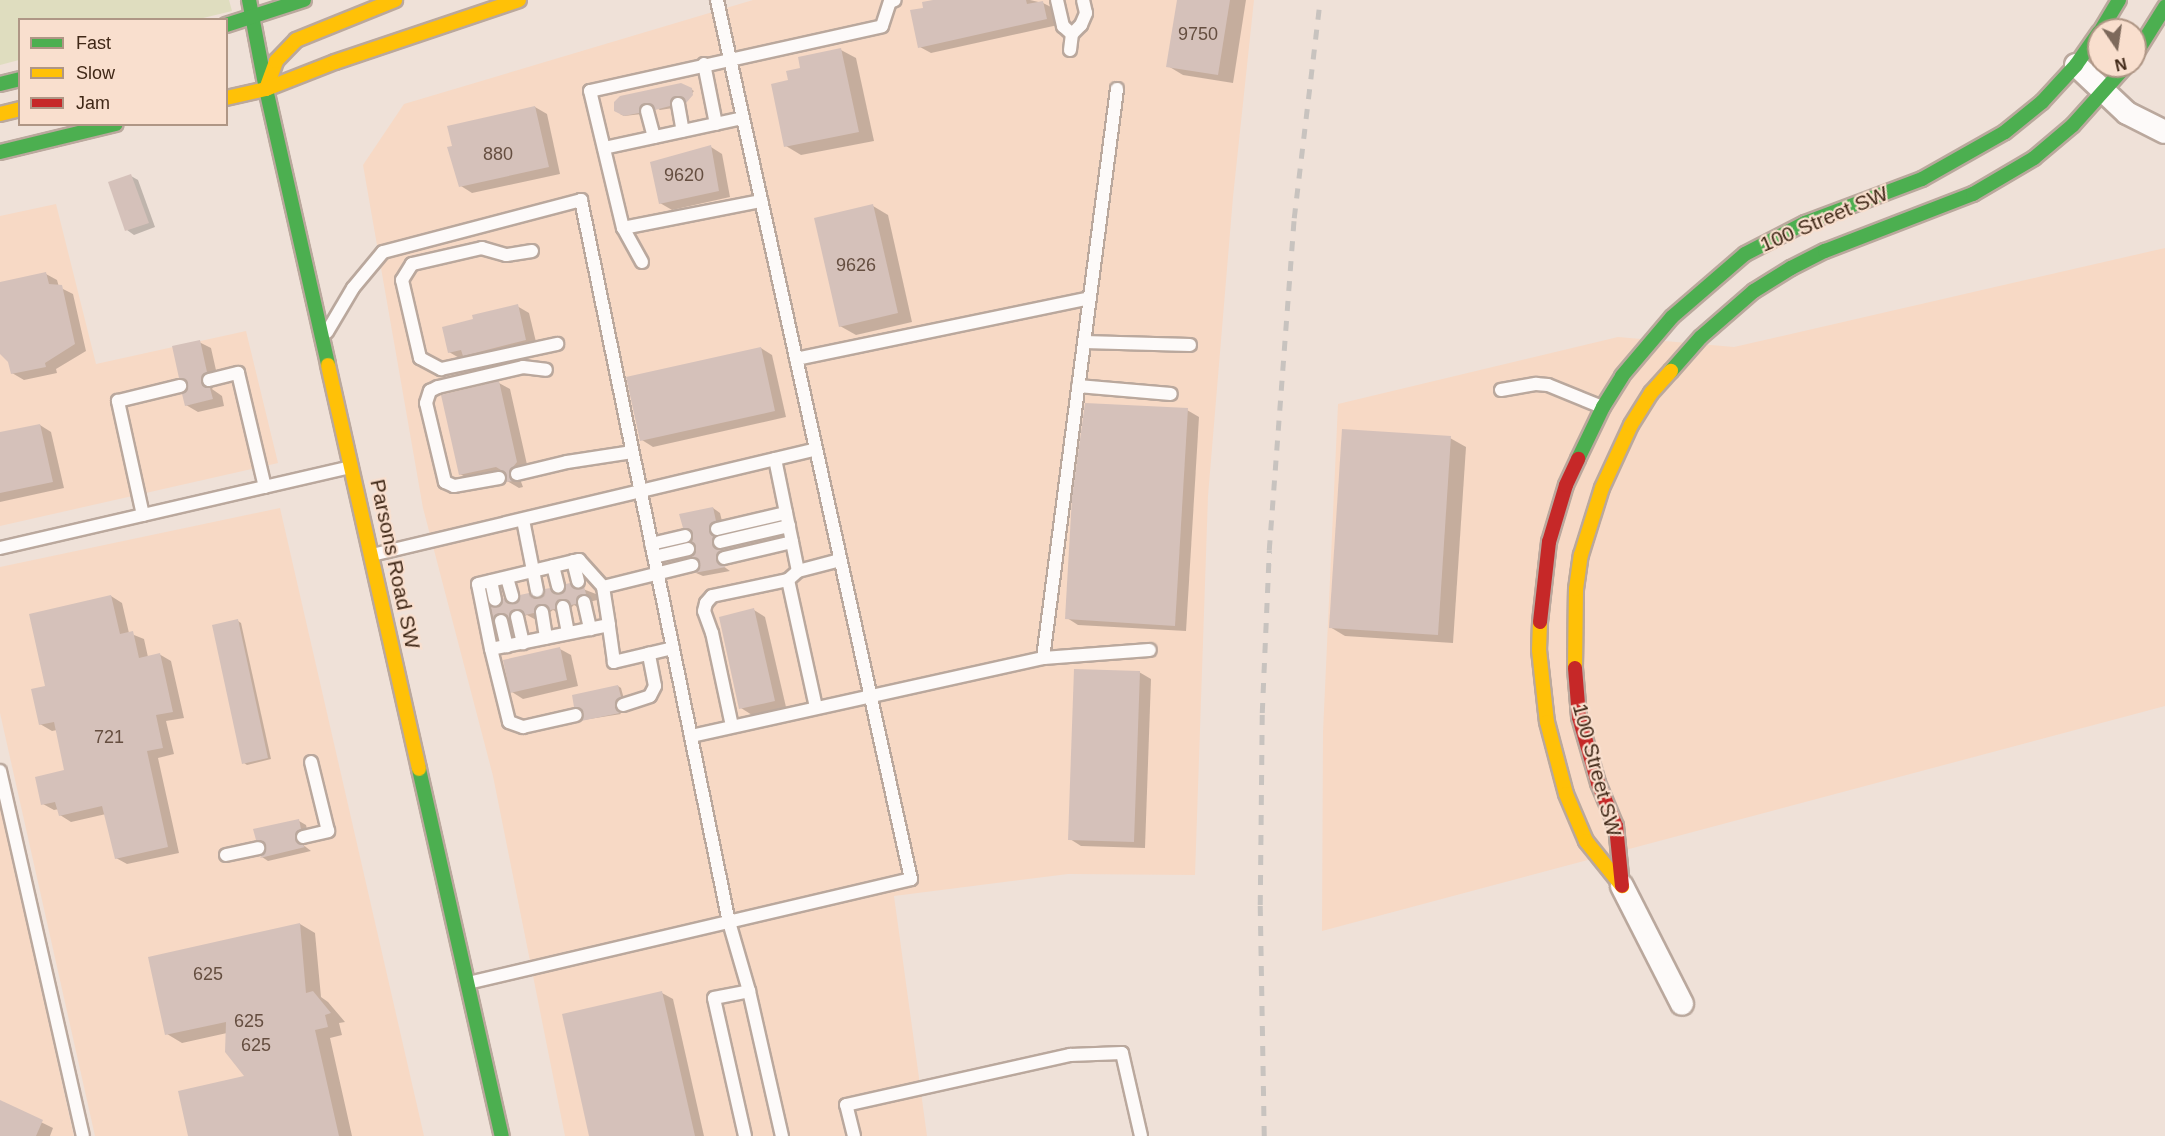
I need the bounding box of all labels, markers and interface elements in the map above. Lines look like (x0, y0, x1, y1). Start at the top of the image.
legend (18, 18, 228, 126)
north arrow (2087, 18, 2147, 78)
house number: 9750 (1178, 23, 1218, 45)
text: Fast (76, 33, 111, 53)
text: N (2113, 54, 2128, 74)
text: Slow (76, 63, 115, 83)
text: Jam (76, 93, 110, 113)
house number: 880 (483, 143, 513, 165)
house number: 9620 (664, 164, 704, 186)
street label: 100 Street SW (1756, 181, 1892, 257)
house number: 9626 (836, 254, 876, 276)
street label: Parsons Road SW (365, 477, 425, 651)
street label: 100 Street SW (1567, 701, 1627, 839)
house number: 721 (94, 726, 124, 748)
house number: 625 (193, 963, 223, 985)
house number: 625 (234, 1010, 264, 1032)
house number: 625 (241, 1034, 271, 1056)

